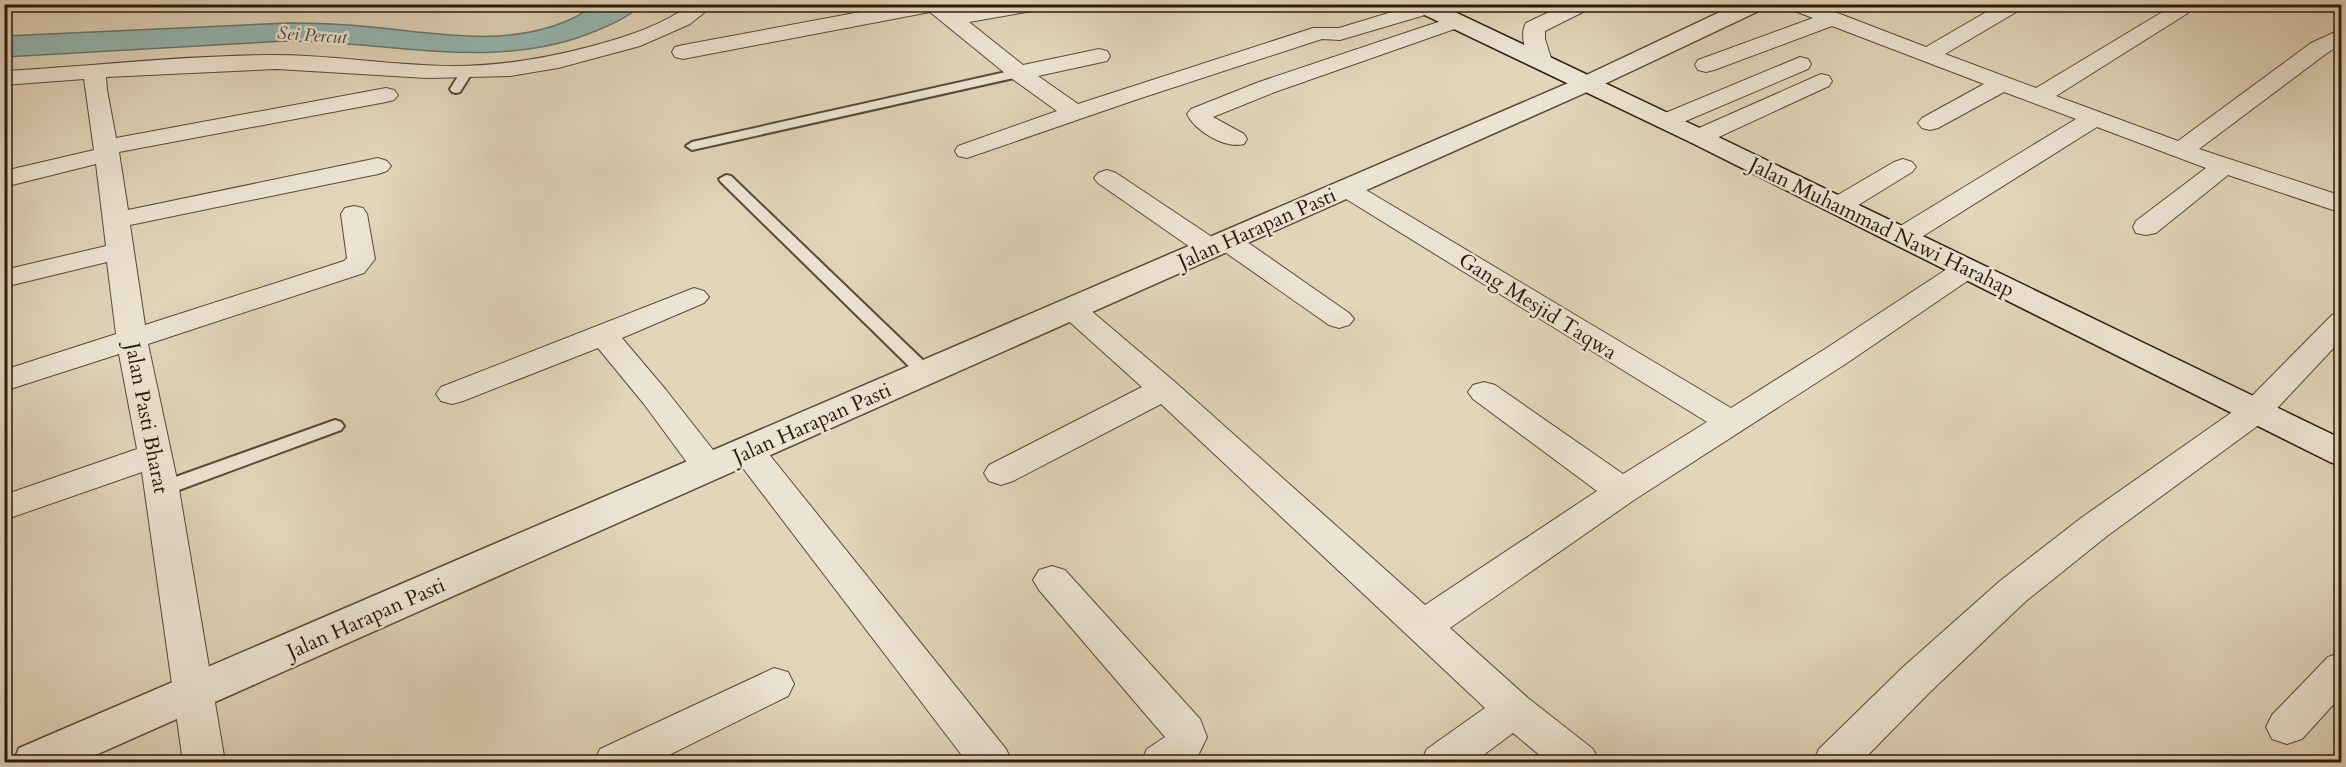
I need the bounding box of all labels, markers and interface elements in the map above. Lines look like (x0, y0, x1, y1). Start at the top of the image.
water label: Sei Percut (276, 21, 348, 50)
street label: Jalan Muhammad Nawi Harahap (1741, 149, 2019, 304)
street label: Jalan Harapan Pasti (1171, 181, 1341, 278)
street label: Gang Mesjid Taqwa (1453, 246, 1622, 367)
street label: Jalan Pasti Bharat (117, 337, 175, 496)
street label: Jalan Harapan Pasti (726, 376, 896, 473)
street label: Jalan Harapan Pasti (280, 571, 450, 668)

